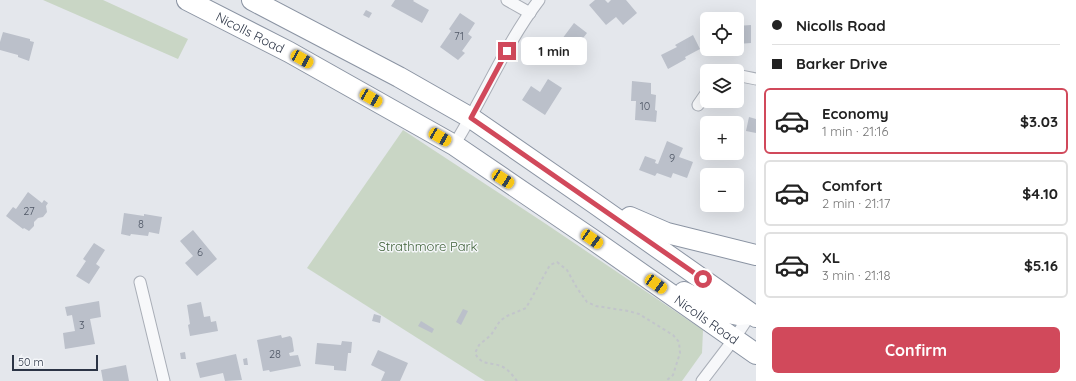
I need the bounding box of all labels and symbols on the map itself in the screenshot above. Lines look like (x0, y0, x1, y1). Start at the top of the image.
street label: Nicolls Road (213, 8, 287, 56)
house number: 71 (454, 29, 464, 43)
callout: 1 min (521, 37, 587, 65)
route end (498, 42, 516, 60)
car (289, 48, 315, 70)
car (358, 87, 384, 109)
house number: 10 (640, 99, 650, 113)
car (427, 126, 453, 148)
house number: 9 (669, 151, 675, 165)
car (490, 167, 516, 191)
house number: 27 (23, 204, 35, 218)
house number: 8 (138, 217, 144, 231)
car (579, 227, 605, 251)
park label: Strathmore Park (378, 238, 478, 254)
house number: 6 (197, 245, 203, 259)
route start (694, 270, 712, 288)
car (643, 272, 669, 296)
street label: Nicolls Road (672, 291, 742, 347)
house number: 3 (79, 318, 85, 332)
house number: 28 (269, 347, 281, 361)
scale bar (12, 353, 98, 372)

